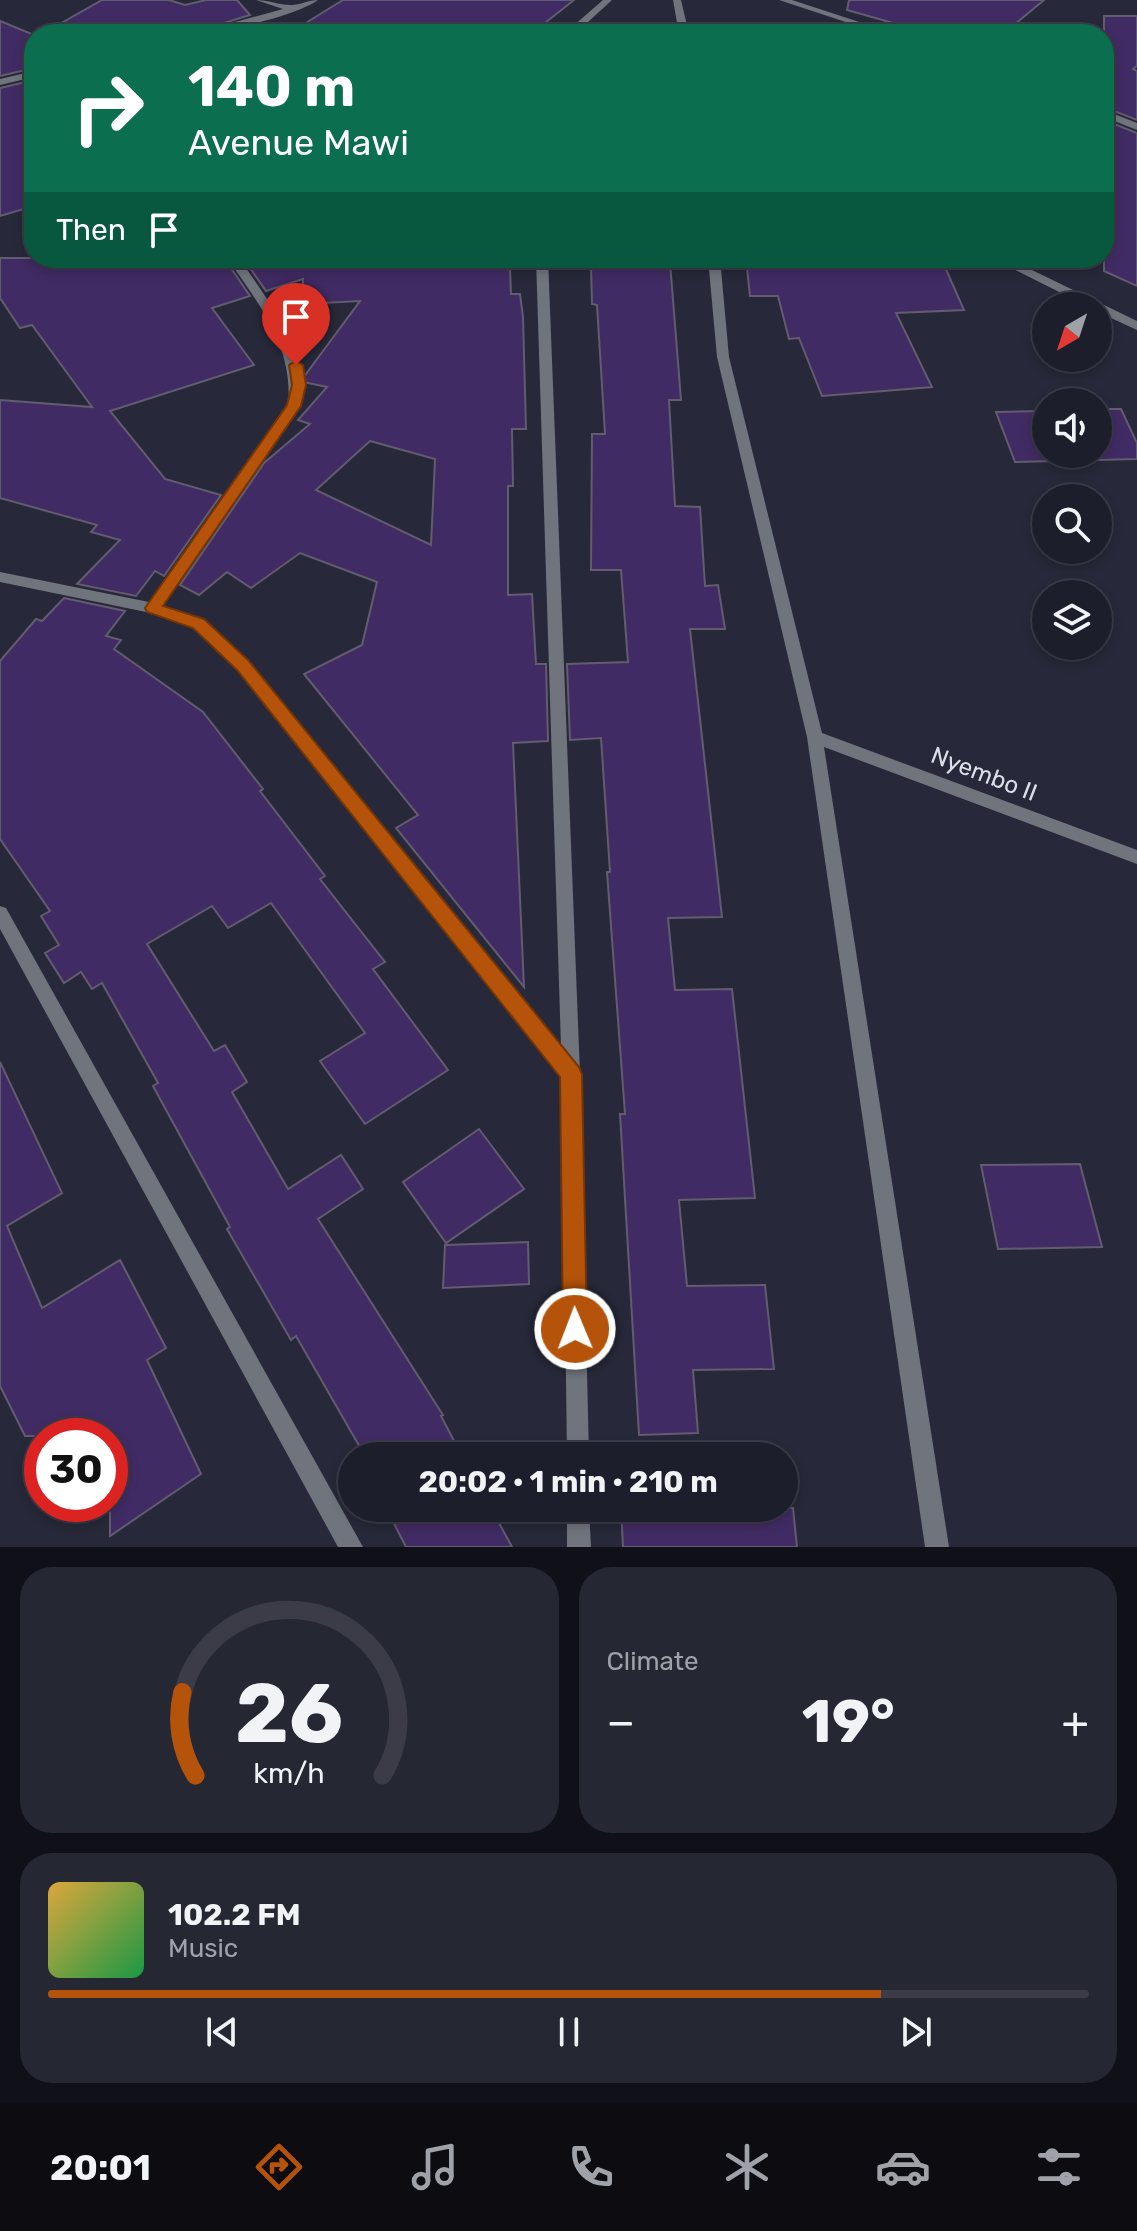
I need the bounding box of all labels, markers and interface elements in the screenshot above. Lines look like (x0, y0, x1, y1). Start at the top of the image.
text: 140 m (188, 54, 355, 120)
icon: right (56, 56, 160, 160)
text: Avenue Mawi (188, 121, 409, 164)
icon: arrive (142, 208, 186, 252)
text: Then (56, 212, 126, 248)
pin (262, 283, 330, 365)
north arrow (1032, 292, 1112, 372)
map controls (1032, 292, 1112, 660)
icon: arrive (274, 295, 318, 339)
button: sound (1032, 388, 1112, 468)
button: search (1032, 484, 1112, 564)
button: layers (1032, 580, 1112, 660)
street label: Nyembo II (927, 741, 1041, 807)
position arrow (533, 1287, 617, 1371)
speed limit sign: 30 (24, 1418, 128, 1522)
text: 20:02 · 1 min · 210 m (418, 1464, 718, 1500)
text: Climate (607, 1646, 699, 1677)
text: 26 (235, 1664, 343, 1763)
text: 19° (802, 1686, 895, 1757)
text: − (607, 1696, 635, 1748)
text: + (1062, 1696, 1089, 1748)
text: km/h (254, 1756, 325, 1790)
text: 102.2 FM (168, 1897, 301, 1933)
text: Music (168, 1933, 238, 1964)
icon: previous (200, 2010, 244, 2054)
icon: pause (547, 2010, 591, 2054)
icon: next (894, 2010, 938, 2054)
icon: directions (251, 2139, 307, 2195)
icon: music (407, 2139, 463, 2195)
icon: phone (563, 2139, 619, 2195)
icon: climate (719, 2139, 775, 2195)
icon: car (875, 2139, 931, 2195)
icon: filters (1031, 2139, 1087, 2195)
text: 20:01 (50, 2146, 151, 2189)

